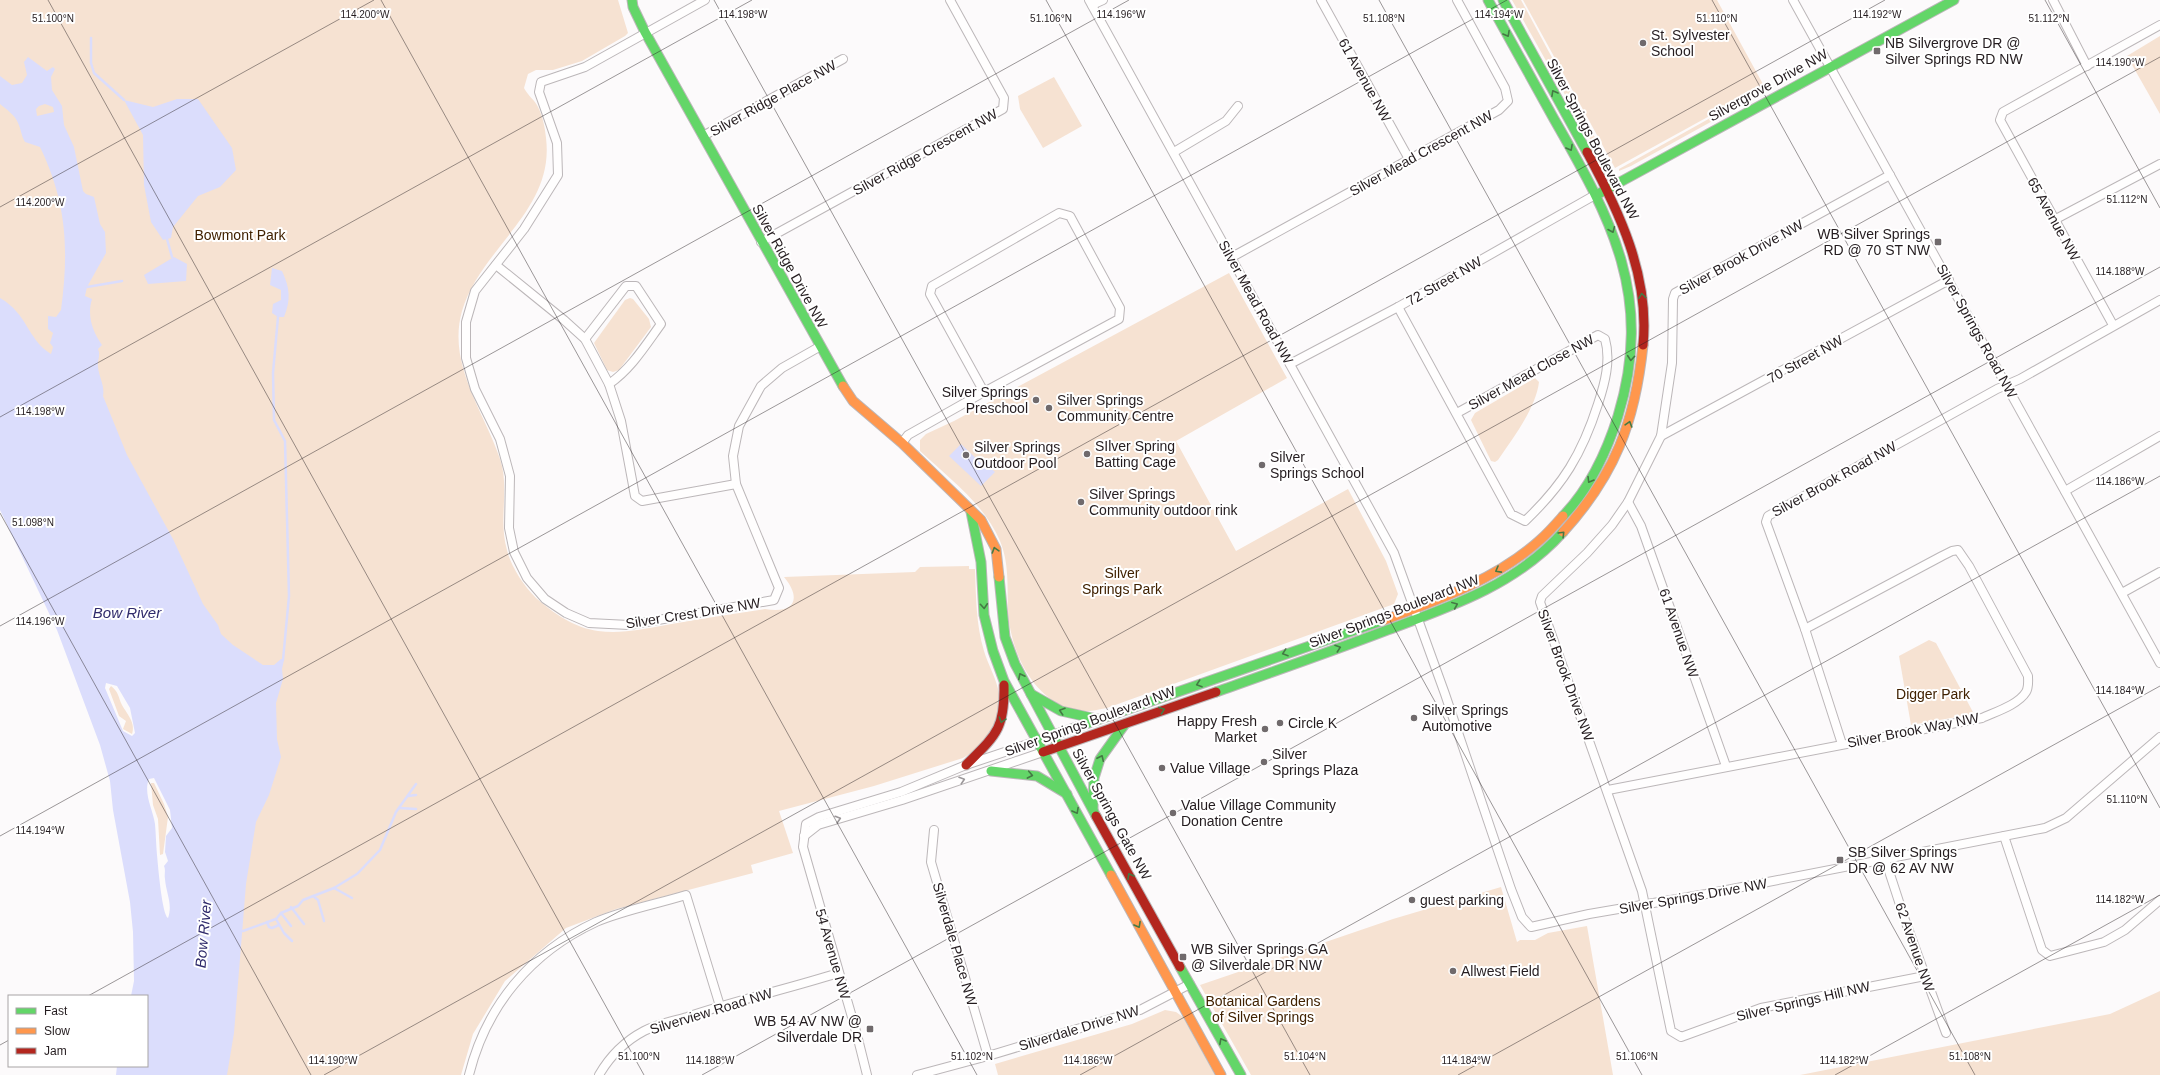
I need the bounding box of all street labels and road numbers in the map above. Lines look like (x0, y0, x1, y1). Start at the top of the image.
street label: 61 Avenue NW (1335, 35, 1395, 125)
street label: Silvergrove Drive NW (1706, 45, 1831, 124)
street label: Silver Ridge Place NW (707, 56, 839, 139)
street label: Silver Springs Boulevard NW (1544, 56, 1643, 223)
street label: Silver Ridge Crescent NW (850, 105, 1001, 198)
street label: Silver Mead Crescent NW (1347, 107, 1496, 199)
street label: 65 Avenue NW (2024, 174, 2084, 264)
street label: Silver Ridge Drive NW (749, 201, 831, 331)
street label: Silver Brook Drive NW (1676, 216, 1806, 298)
street label: Silver Mead Road NW (1215, 238, 1297, 367)
street label: 72 Street NW (1404, 253, 1485, 309)
street label: Silver Springs Road NW (1933, 261, 2021, 402)
street label: Silver Mead Close NW (1466, 330, 1597, 413)
street label: 70 Street NW (1764, 331, 1846, 386)
street label: Silver Brook Road NW (1769, 438, 1900, 520)
street label: Silver Springs Boulevard NW (1307, 571, 1482, 651)
street label: 61 Avenue NW (1656, 586, 1702, 680)
street label: Silver Crest Drive NW (625, 594, 762, 632)
street label: Silver Brook Drive NW (1535, 607, 1598, 744)
street label: Silver Springs Boulevard NW (1002, 682, 1178, 759)
street label: Silver Brook Way NW (1846, 709, 1981, 751)
street label: Silver Springs Gate NW (1069, 745, 1155, 883)
street label: Silver Springs Drive NW (1618, 875, 1769, 917)
street label: Silverdale Place NW (930, 880, 980, 1008)
street label: 62 Avenue NW (1892, 900, 1938, 994)
street label: 54 Avenue NW (812, 907, 854, 1002)
street label: Silver Springs Hill NW (1734, 978, 1872, 1024)
street label: Silverview Road NW (648, 984, 775, 1037)
street label: Silverdale Drive NW (1017, 1002, 1142, 1054)

